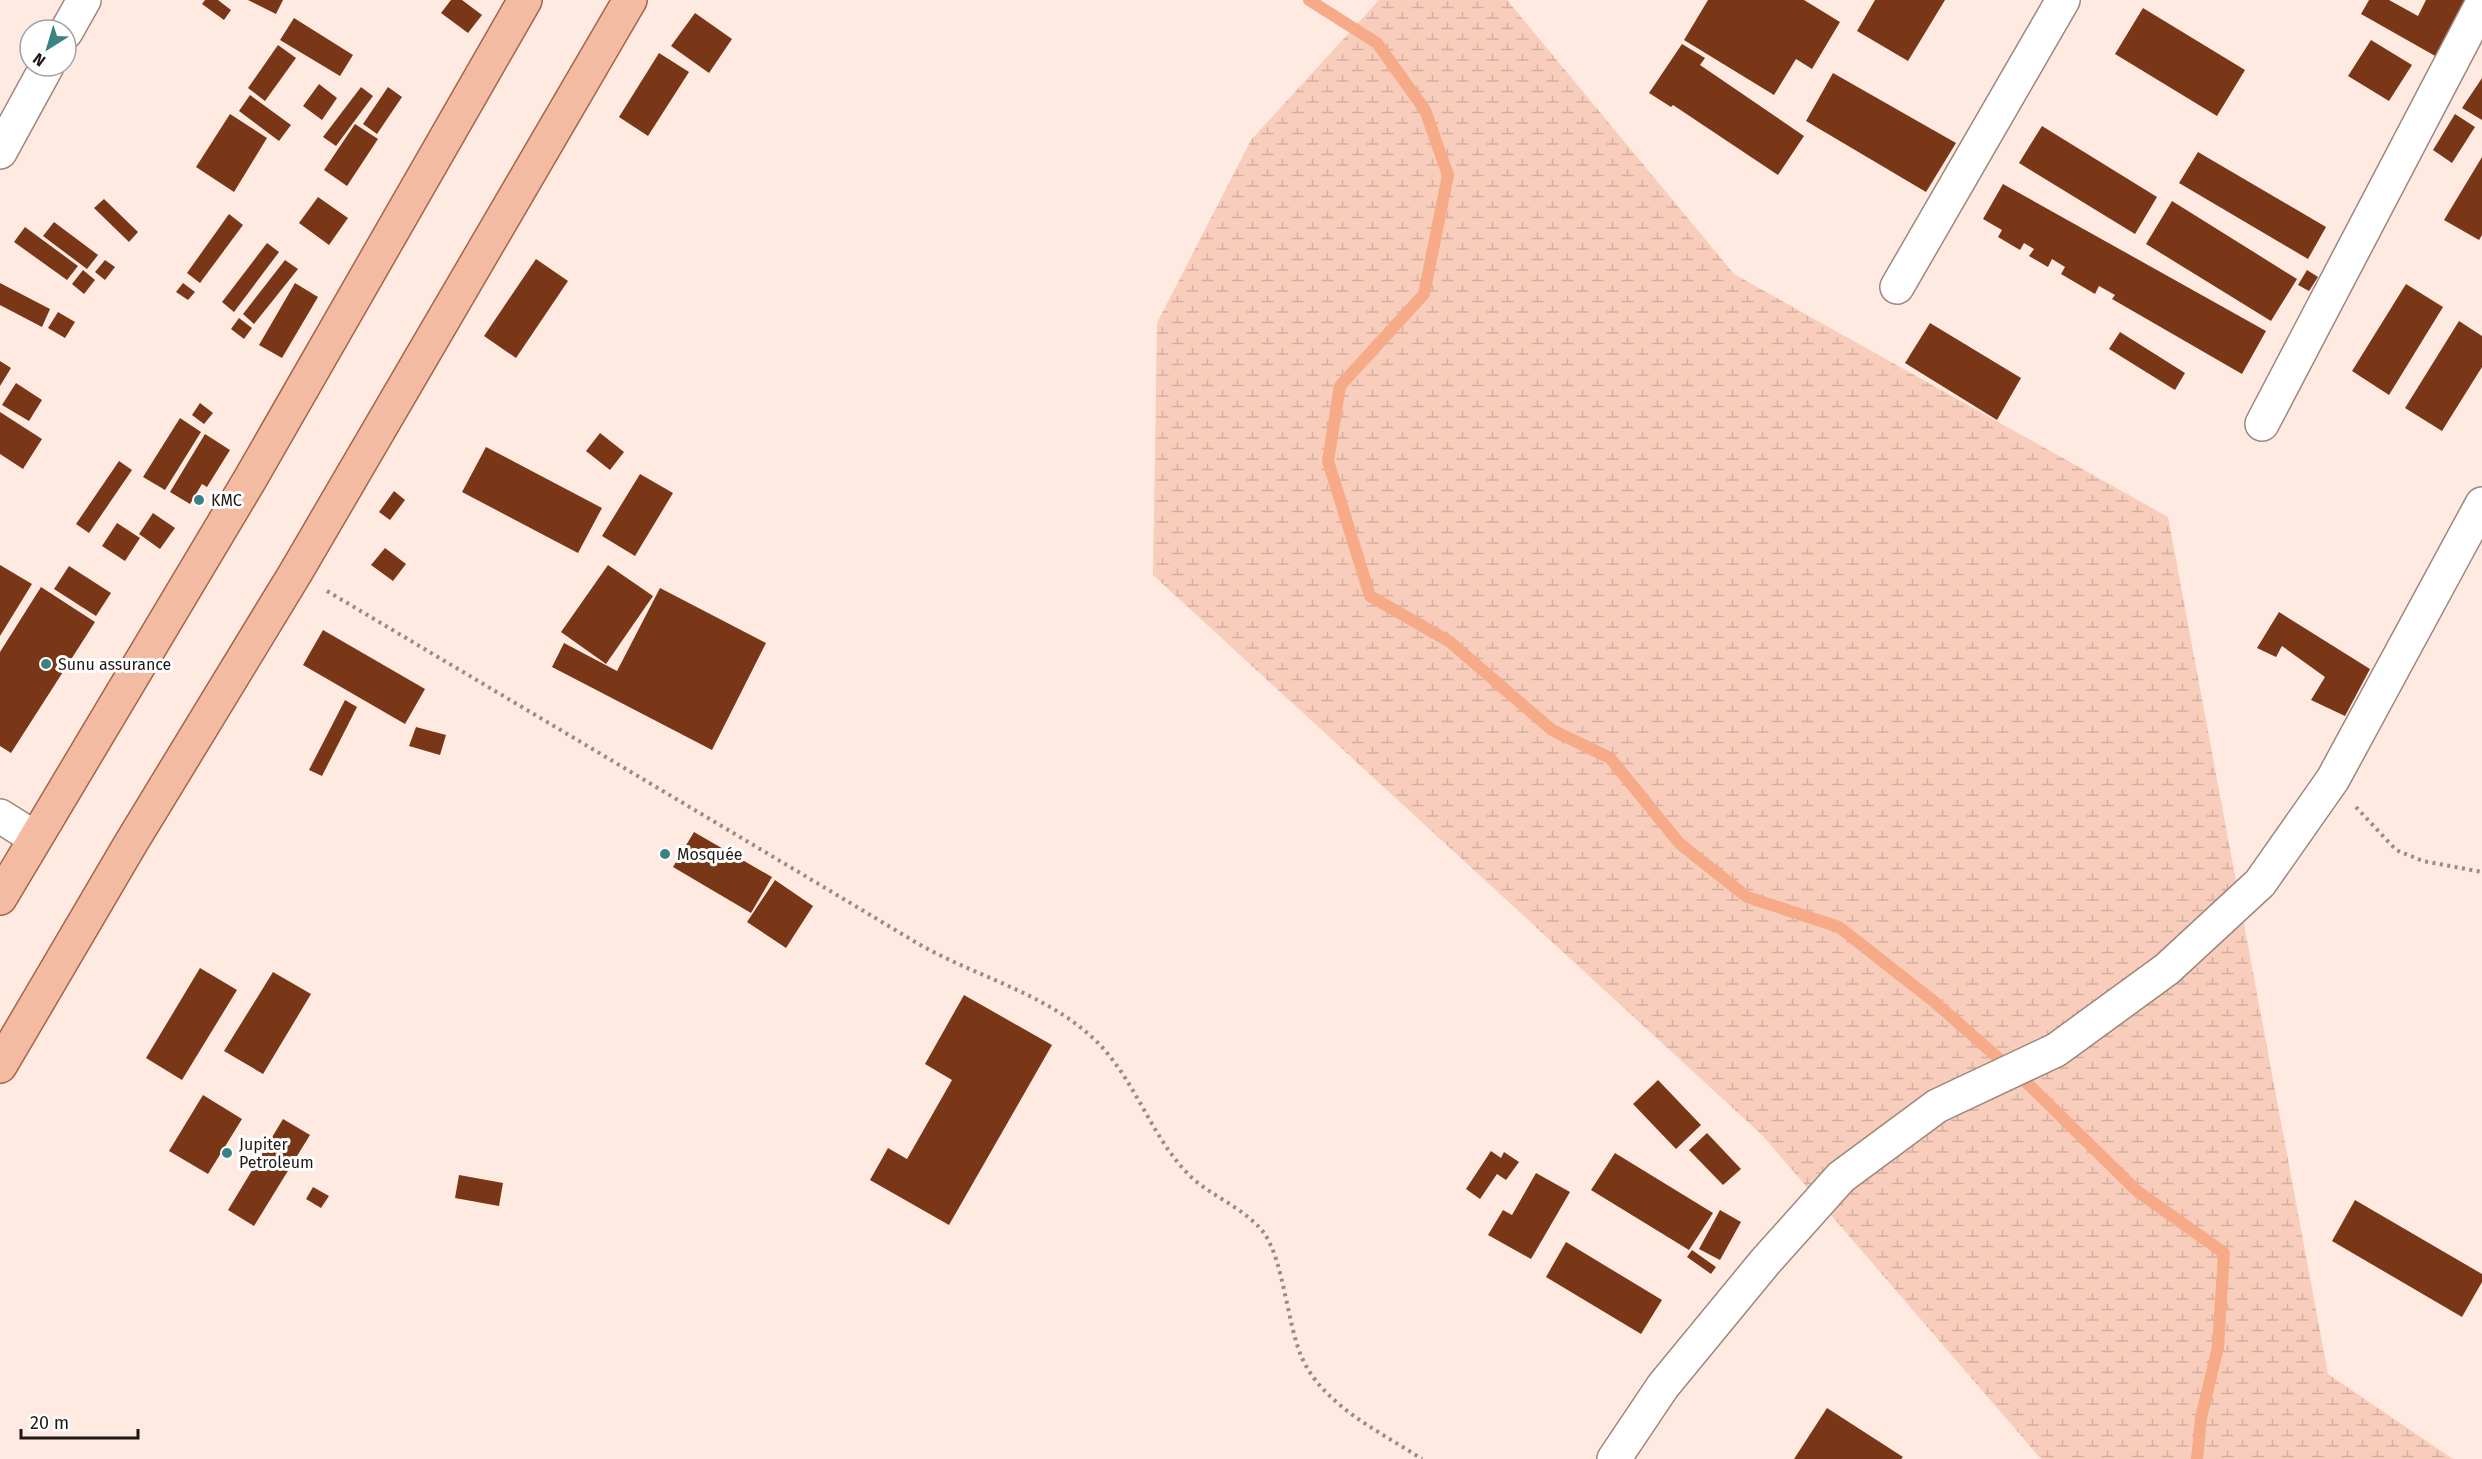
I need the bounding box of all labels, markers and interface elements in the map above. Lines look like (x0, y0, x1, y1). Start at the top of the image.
north arrow (18, 18, 78, 78)
text: N (29, 49, 49, 70)
place label: KMC (211, 491, 242, 510)
marker: KMC (192, 493, 206, 507)
place label: Sunu assurance (58, 655, 171, 674)
marker: Sunu assurance (39, 657, 53, 671)
place label: Mosquée (677, 845, 743, 864)
marker: Mosquée (658, 847, 672, 861)
place label: Jupiter Petroleum (239, 1135, 314, 1172)
marker: Jupiter Petroleum (220, 1146, 234, 1160)
scale bar (21, 1402, 138, 1440)
text: 20 m (30, 1412, 69, 1434)

